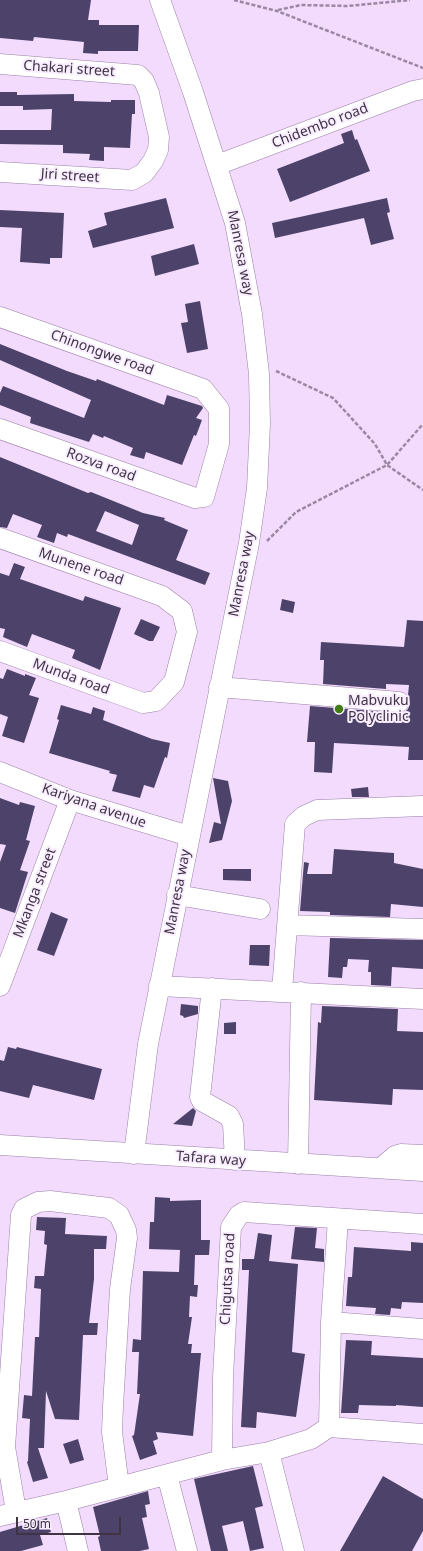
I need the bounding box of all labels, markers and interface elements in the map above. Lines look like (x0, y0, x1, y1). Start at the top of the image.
street label: Chakari street (23, 57, 115, 81)
street label: Chidembo road (269, 100, 371, 152)
street label: Jiri street (40, 166, 100, 186)
street label: Manresa way (223, 209, 257, 297)
street label: Chinongwe road (48, 327, 156, 379)
street label: Rozva road (64, 445, 138, 485)
street label: Manresa way (225, 530, 259, 618)
street label: Munene road (36, 545, 126, 589)
street label: Munda road (30, 655, 112, 699)
place label: Mabvuku Polyclinic (348, 693, 409, 726)
marker: Mabvuku Polyclinic (333, 703, 345, 715)
street label: Kariyana avenue (40, 780, 148, 832)
street label: Mkanga street (10, 846, 60, 940)
street label: Manresa way (161, 848, 195, 936)
street label: Tafara way (175, 1148, 247, 1170)
street label: Chigutsa road (217, 1233, 239, 1325)
scale bar (18, 1509, 123, 1535)
text: 50 m (23, 1515, 51, 1532)

